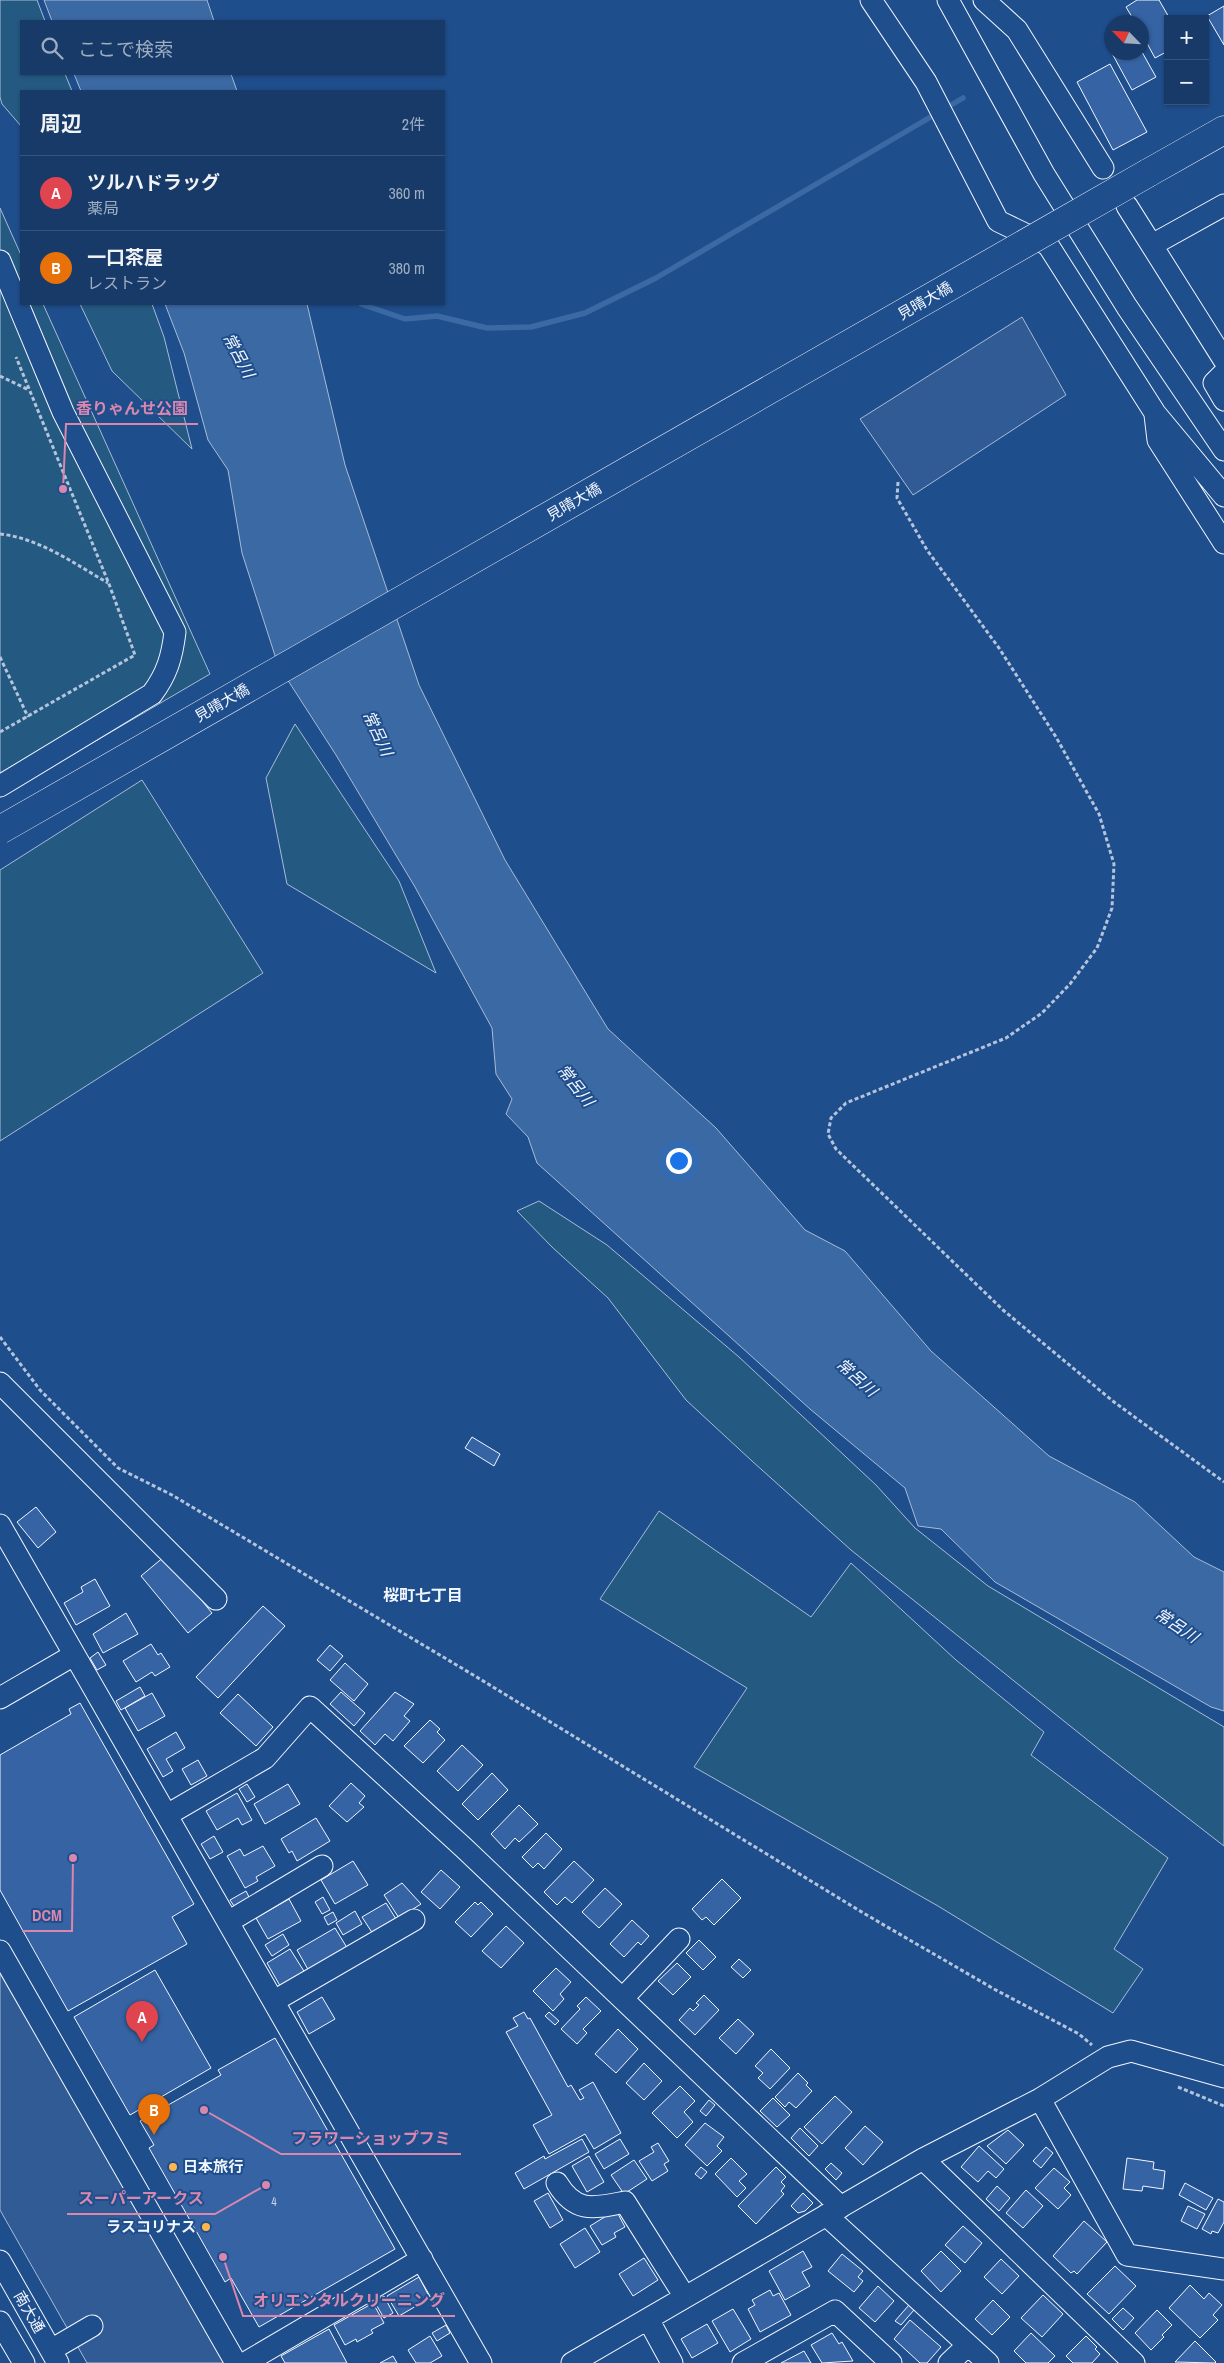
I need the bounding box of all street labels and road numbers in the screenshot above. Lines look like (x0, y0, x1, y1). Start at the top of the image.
street label: 見晴大橋 (894, 276, 956, 325)
street label: 見晴大橋 (543, 477, 605, 526)
street label: 見晴大橋 (191, 678, 253, 727)
street label: 南大通 (9, 2287, 50, 2336)

